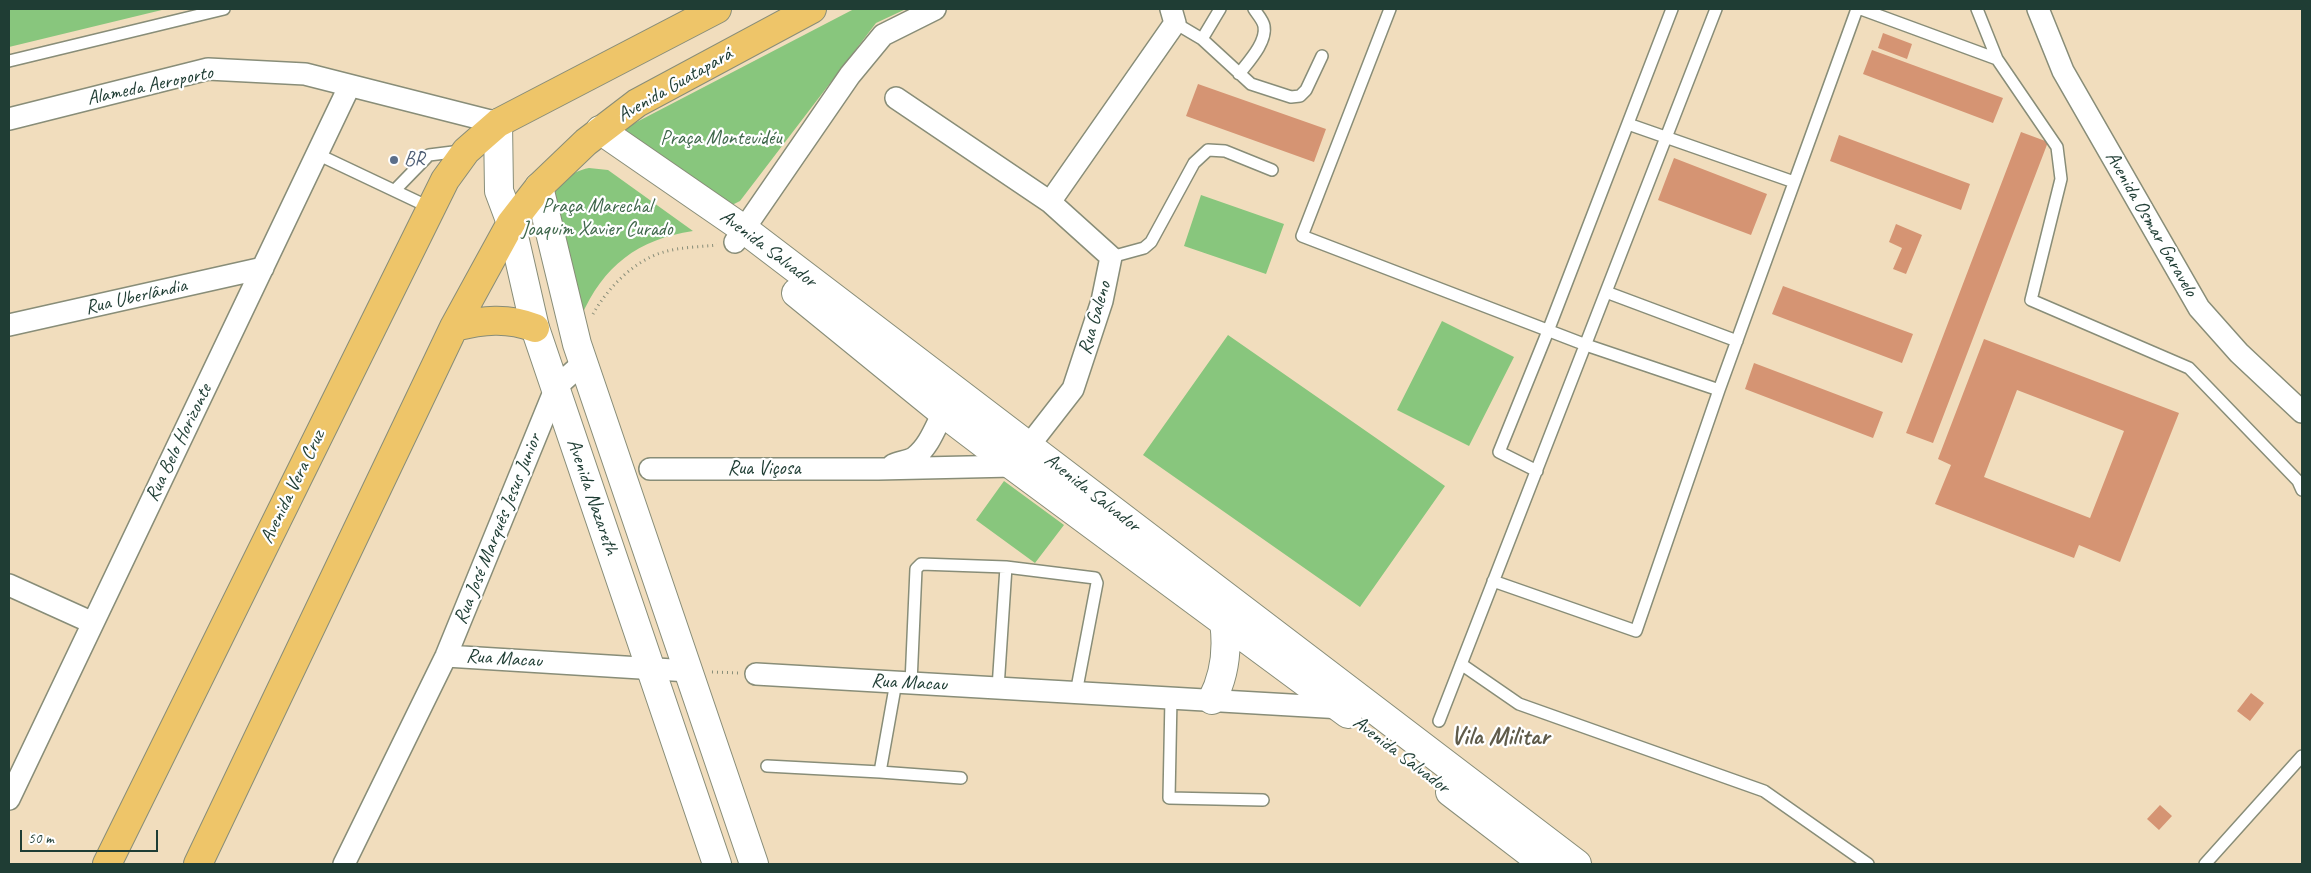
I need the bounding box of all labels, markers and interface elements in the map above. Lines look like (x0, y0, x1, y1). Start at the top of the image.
street label: Avenida Guatapará (613, 42, 737, 128)
street label: Alameda Aeroporto (85, 61, 215, 111)
park label: Praça Montevidéu (660, 127, 782, 151)
street label: Avenida Osmar Garavelo (2100, 147, 2202, 301)
place label: BR (404, 148, 424, 172)
marker: BR (388, 154, 400, 166)
park label: Praça Marechal Joaquim Xavier Curado (521, 195, 673, 242)
street label: Avenida Salvador (715, 205, 821, 293)
street label: Rua Uberlândia (83, 274, 189, 320)
street label: Rua Galeno (1073, 279, 1117, 357)
street label: Rua Belo Horizonte (140, 380, 218, 506)
street label: Avenida Vera Cruz (255, 427, 331, 547)
street label: Rua José Marquês Jesus Junior (449, 430, 547, 628)
street label: Avenida Nazareth (561, 436, 623, 558)
street label: Avenida Salvador (1039, 448, 1145, 538)
street label: Rua Viçosa (728, 457, 800, 481)
street label: Rua Macau (465, 644, 543, 674)
street label: Rua Macau (870, 669, 948, 697)
street label: Avenida Salvador (1348, 711, 1454, 799)
district label: Vila Militar (1451, 722, 1549, 752)
scale bar (22, 820, 160, 852)
text: 50 m (28, 829, 54, 848)

